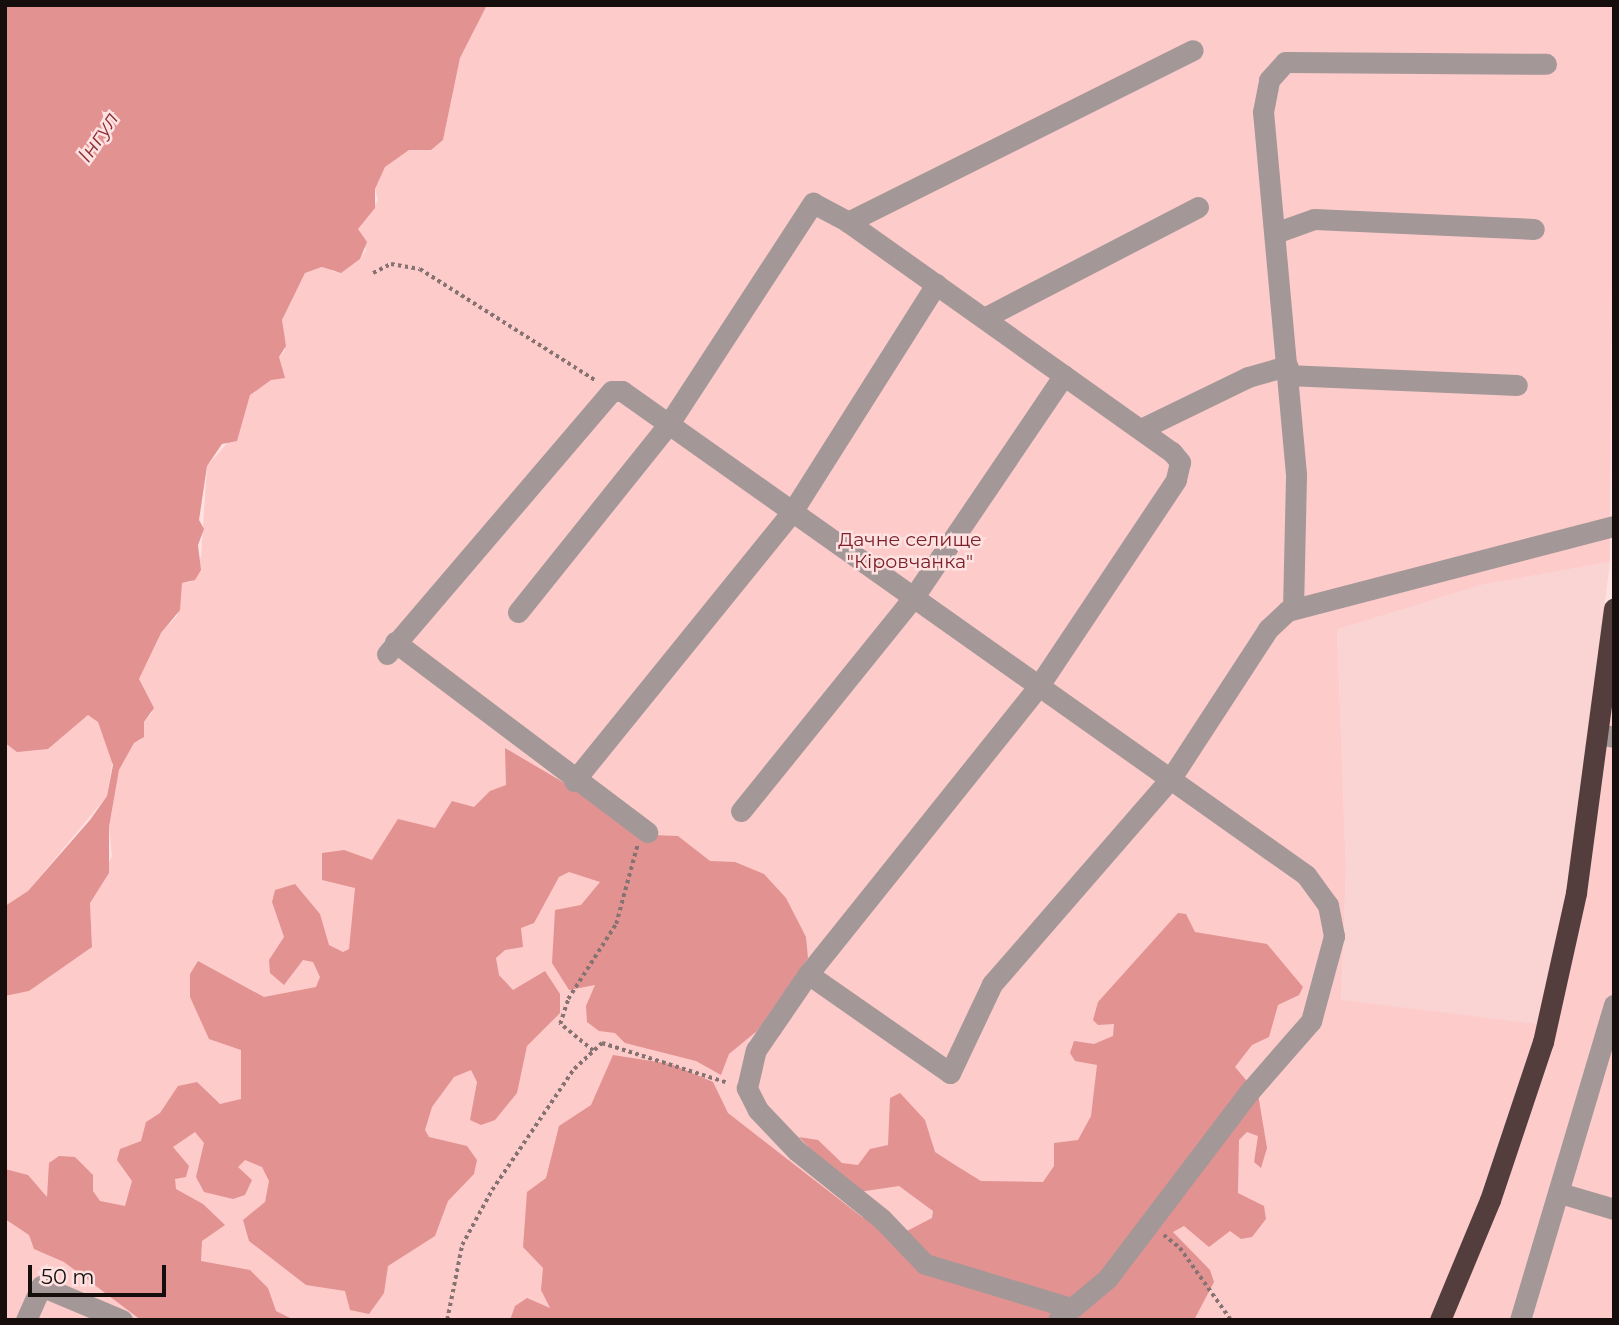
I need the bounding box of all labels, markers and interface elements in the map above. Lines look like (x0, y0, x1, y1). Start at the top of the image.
water label: Інгул (72, 107, 124, 167)
park label: Дачне селище "Кіровчанка" (838, 529, 982, 573)
scale bar (32, 1252, 170, 1296)
text: 50 m (41, 1264, 95, 1289)

